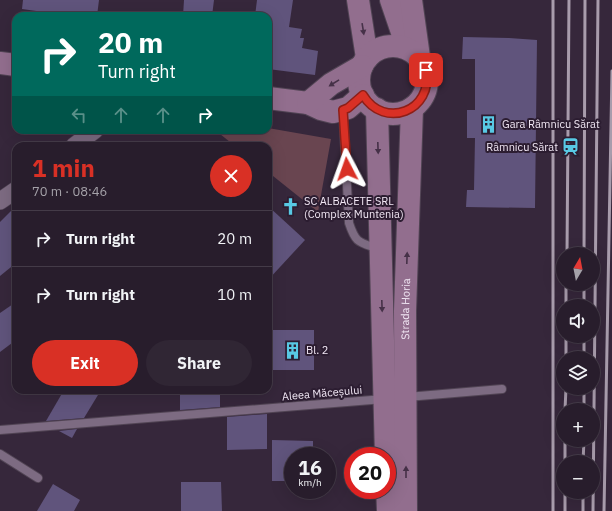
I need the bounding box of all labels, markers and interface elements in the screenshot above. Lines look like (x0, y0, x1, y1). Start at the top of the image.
one-way arrow (360, 23, 366, 35)
text: 20 m (98, 24, 163, 61)
icon: right (32, 28, 84, 80)
pin (409, 53, 443, 87)
icon: arrive (415, 59, 437, 81)
text: Turn right (98, 60, 176, 83)
one-way arrow (328, 79, 340, 86)
icon: left (68, 104, 90, 126)
icon: ahead (110, 104, 132, 126)
icon: ahead (152, 104, 174, 126)
icon: right (194, 104, 216, 126)
building icon: Gara Râmnicu Sărat (479, 114, 499, 134)
place label: Gara Râmnicu Sărat (502, 117, 600, 131)
station icon: Râmnicu Sărat (561, 137, 581, 157)
place label: Râmnicu Sărat (486, 140, 558, 154)
one-way arrow (374, 142, 381, 154)
position arrow (326, 148, 368, 190)
text: 1 min (32, 152, 95, 184)
button: close (210, 155, 252, 197)
text: 70 m · 08:46 (32, 183, 107, 200)
place label: SC ALBACETE SRL (Complex Muntenia) (304, 194, 404, 221)
church icon: SC ALBACETE SRL (Complex Muntenia) (281, 197, 301, 217)
icon: right (32, 228, 54, 250)
text: Turn right (66, 229, 135, 248)
text: 20 m (217, 229, 252, 248)
north arrow (556, 247, 600, 291)
map controls (556, 247, 600, 499)
one-way arrow (403, 252, 410, 264)
street label: Strada Horia (398, 278, 413, 340)
icon: right (32, 284, 54, 306)
text: Turn right (66, 285, 135, 304)
text: 10 m (217, 285, 252, 304)
button: sound (556, 299, 600, 343)
one-way arrow (379, 300, 385, 313)
button: Exit (32, 340, 138, 386)
button: Share (146, 340, 252, 386)
building icon: Bl. 2 (283, 340, 303, 360)
place label: Bl. 2 (306, 343, 328, 357)
button: layers (556, 351, 600, 395)
street label: Aleea Măceșului (281, 383, 363, 403)
button: + (556, 403, 600, 447)
speed limit sign: 20 (344, 447, 396, 499)
text: 16 (298, 454, 322, 481)
button: − (556, 455, 600, 499)
one-way arrow (403, 465, 409, 478)
text: km/h (298, 476, 322, 489)

